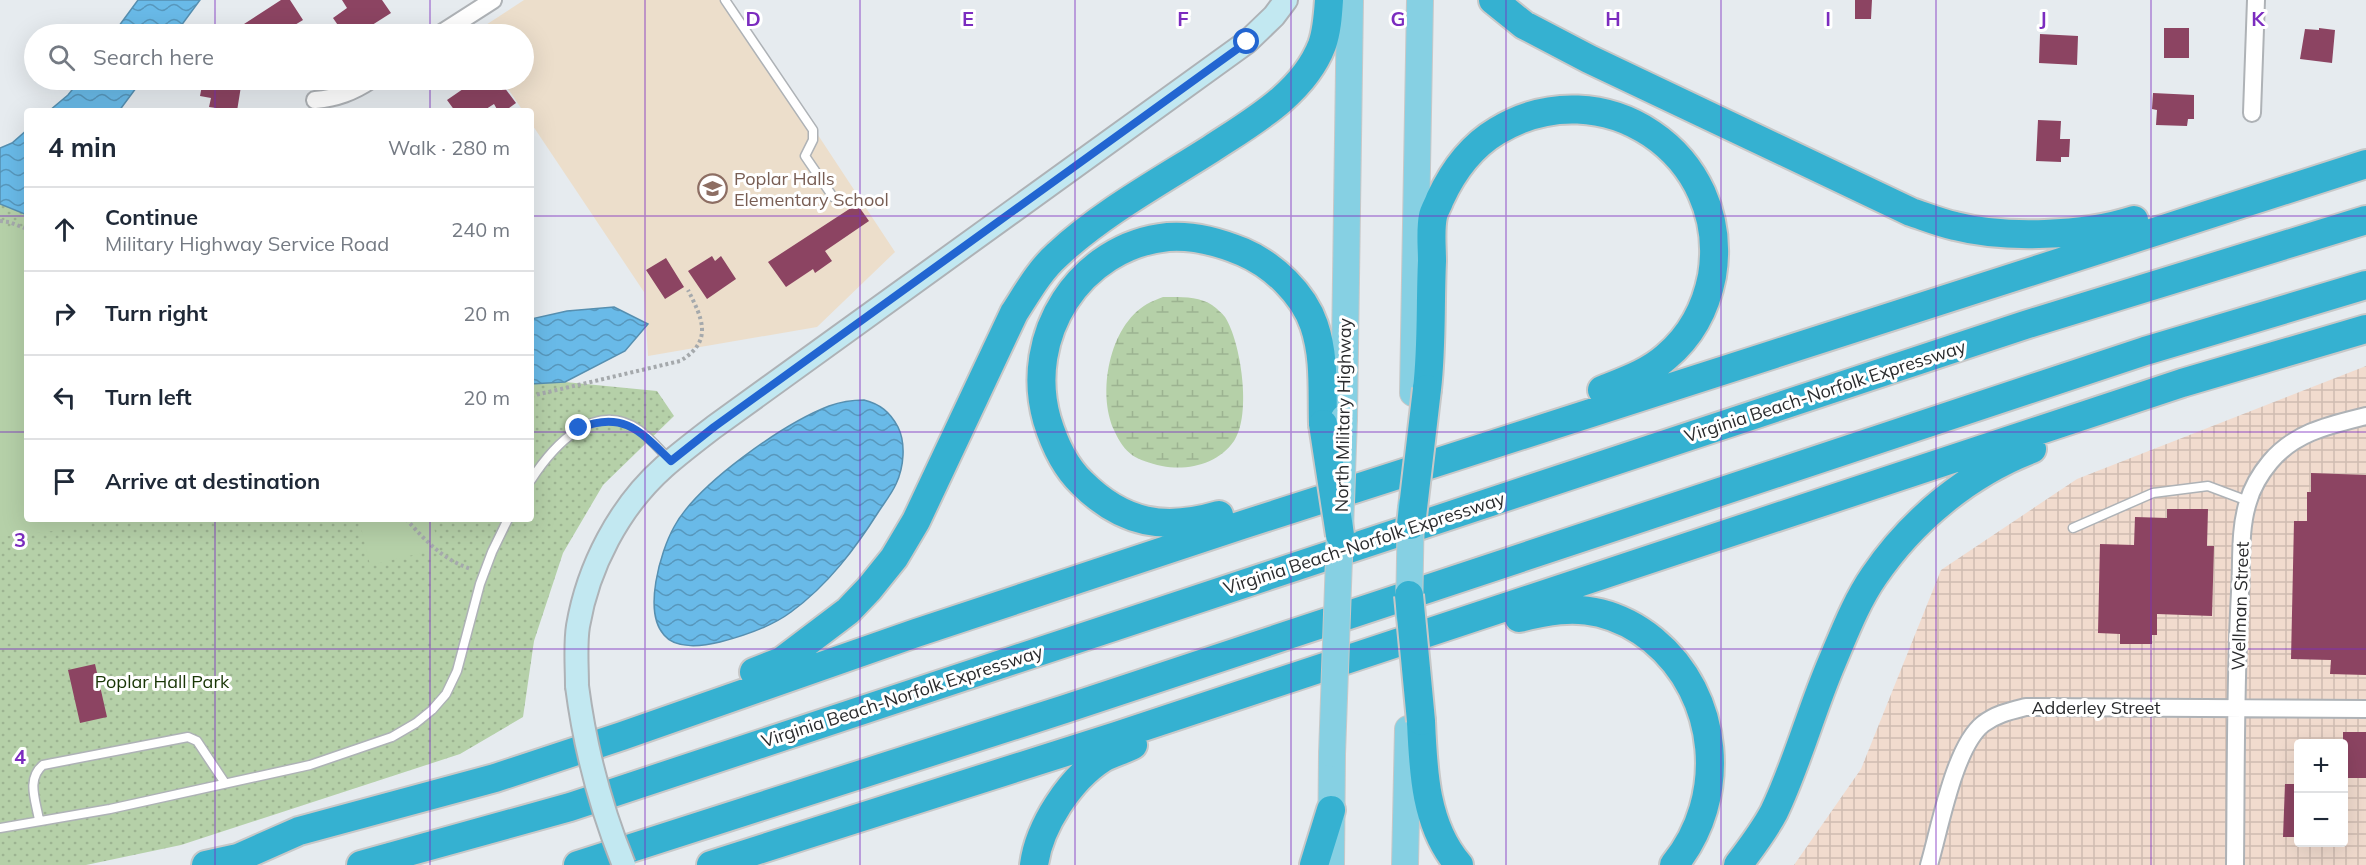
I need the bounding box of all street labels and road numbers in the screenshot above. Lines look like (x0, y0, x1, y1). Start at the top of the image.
street label: North Military Highway (1330, 317, 1356, 512)
street label: Virginia Beach-Norfolk Expressway (1681, 334, 1969, 447)
street label: Virginia Beach-Norfolk Expressway (1220, 486, 1508, 599)
street label: Wellman Street (2226, 541, 2254, 671)
street label: Virginia Beach-Norfolk Expressway (758, 639, 1046, 752)
street label: Adderley Street (2031, 696, 2161, 719)

